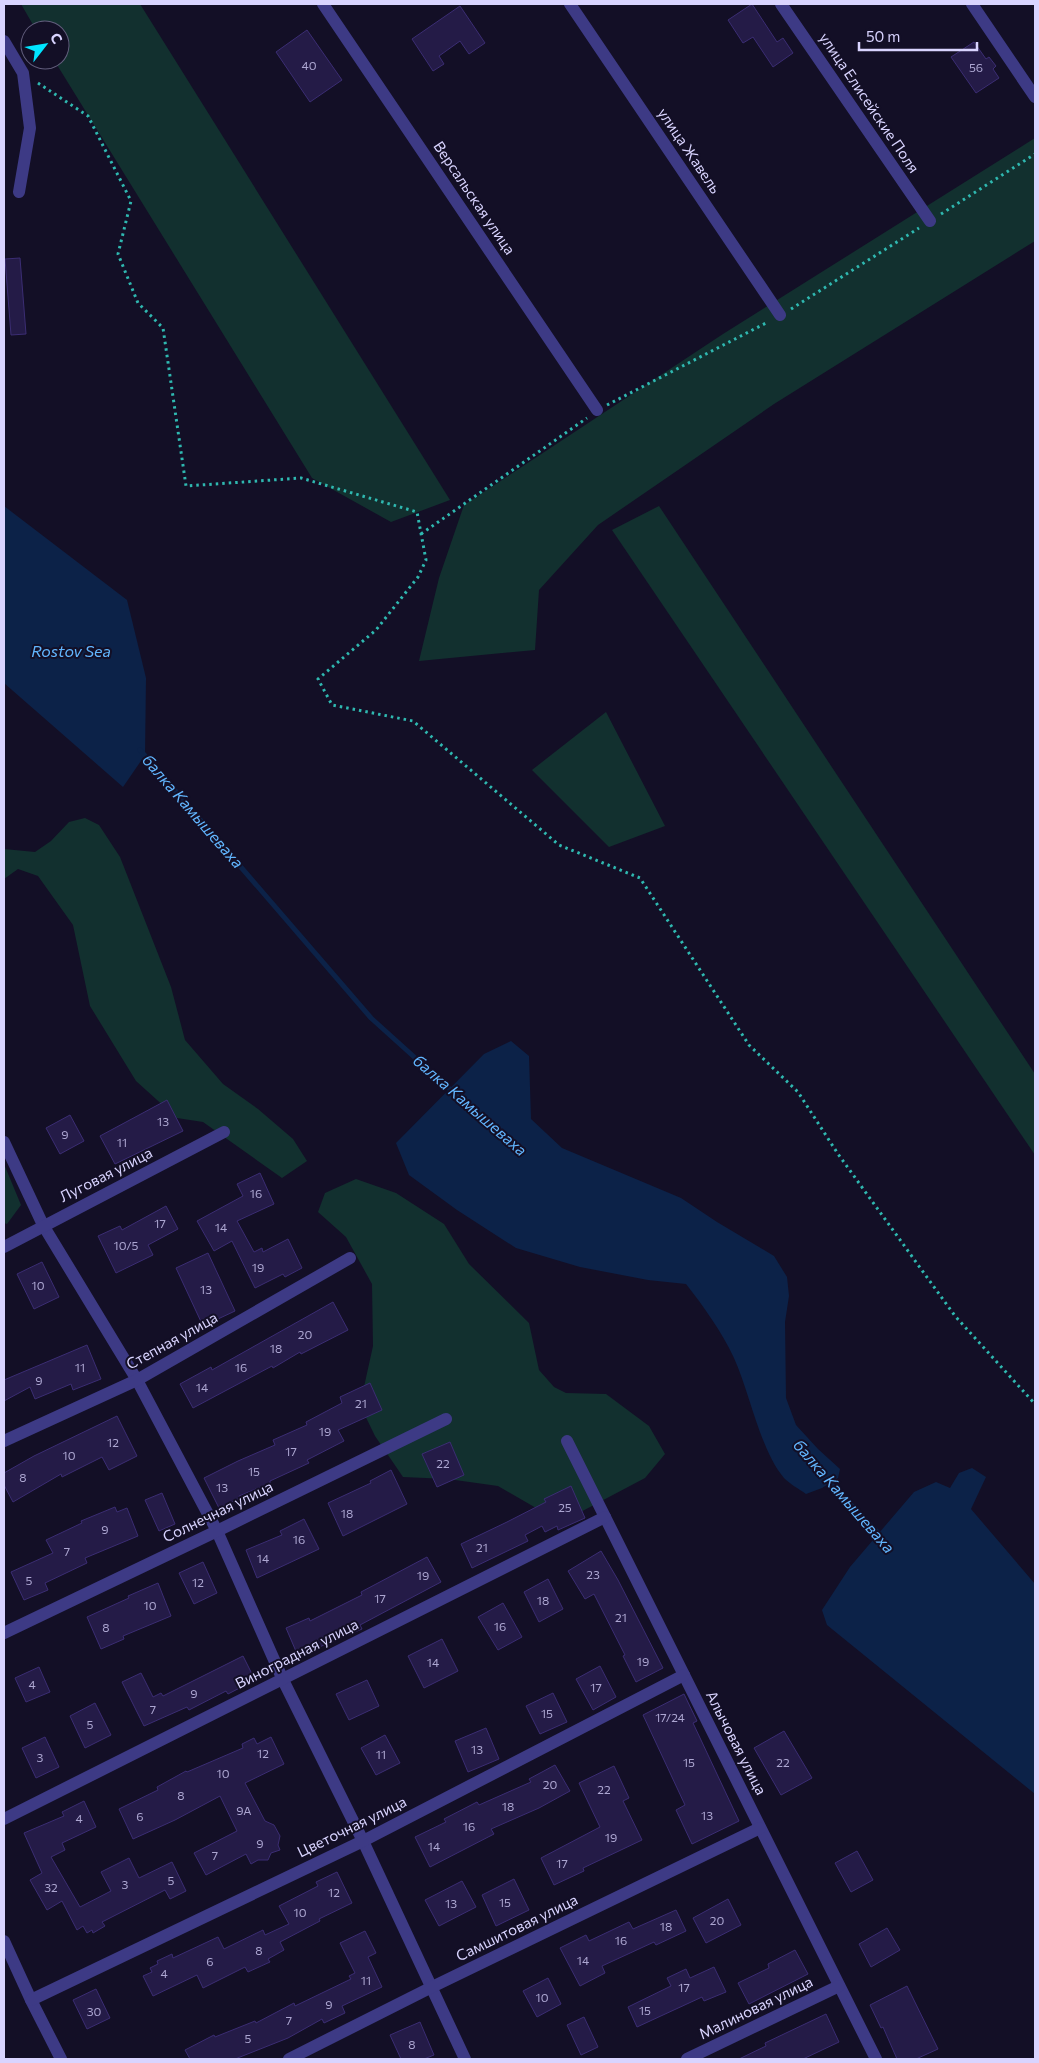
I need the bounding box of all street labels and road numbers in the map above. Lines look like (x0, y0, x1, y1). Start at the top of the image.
street label: улица Елисейские Поля (816, 29, 924, 176)
street label: улица Жавель (655, 104, 725, 197)
street label: Версальская улица (430, 137, 519, 258)
street label: Луговая улица (56, 1143, 155, 1205)
street label: Степная улица (123, 1308, 220, 1373)
street label: Солнечная улица (160, 1477, 276, 1546)
street label: Виноградная улица (232, 1614, 361, 1692)
street label: Алычовая улица (703, 1688, 771, 1798)
street label: Цветочная улица (294, 1792, 409, 1860)
street label: Самшитовая улица (453, 1890, 580, 1964)
street label: Малиновая улица (696, 1972, 815, 2042)

